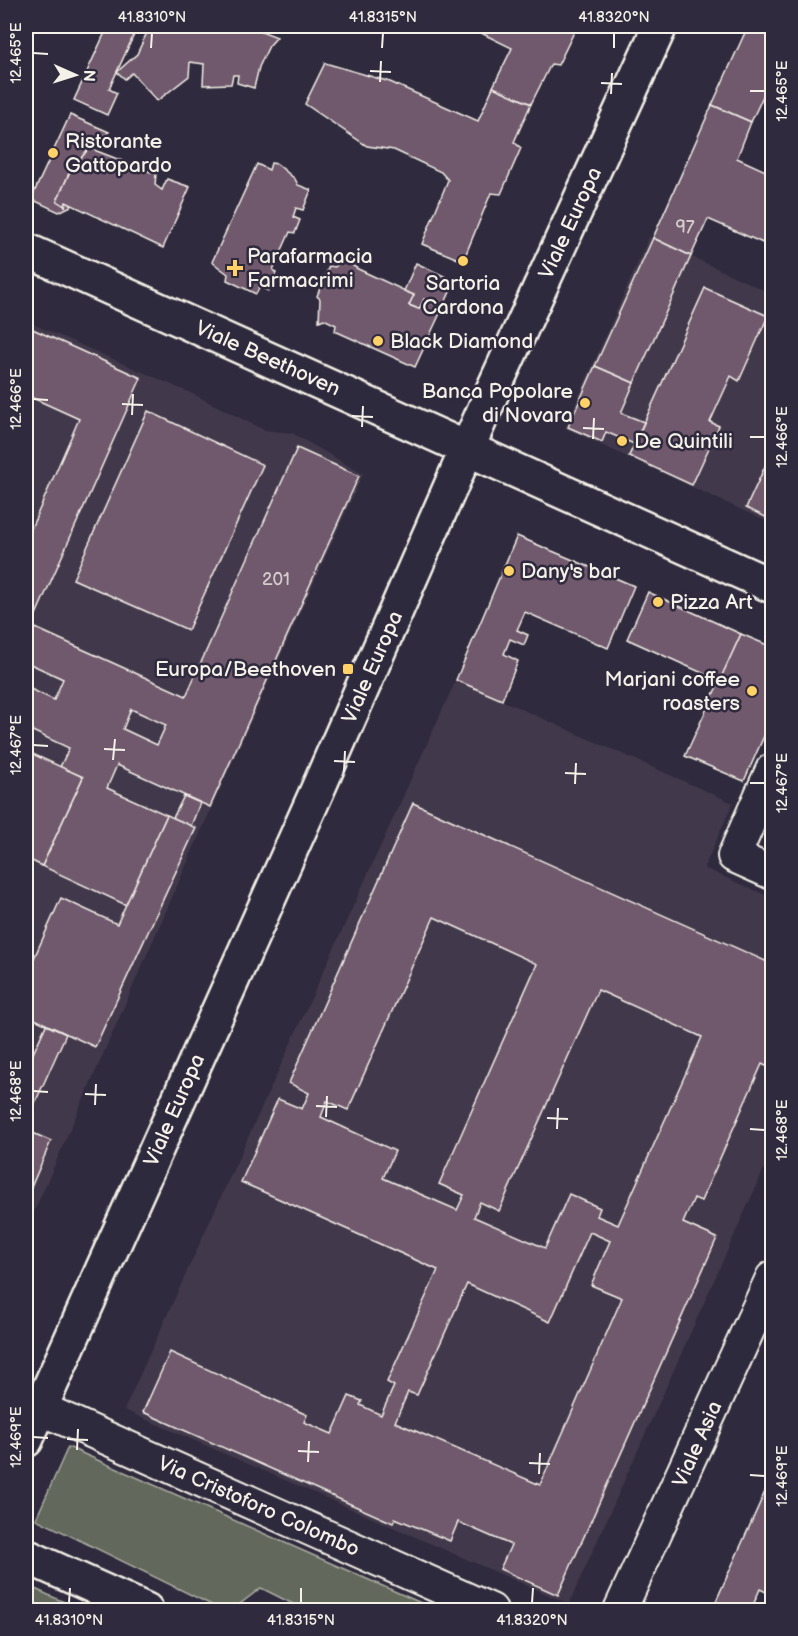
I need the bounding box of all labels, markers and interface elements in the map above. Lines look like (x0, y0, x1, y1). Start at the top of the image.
text: 41.8310°N (118, 8, 186, 27)
text: 41.8315°N (349, 8, 417, 27)
text: 41.8320°N (578, 8, 650, 27)
text: 12.465°E (7, 22, 26, 84)
north arrow (45, 45, 105, 105)
text: 12.465°E (773, 60, 792, 122)
text: N (79, 69, 98, 82)
place label: Ristorante Gattopardo (65, 129, 172, 178)
marker: Ristorante Gattopardo (46, 146, 60, 160)
street label: Viale Europa (534, 163, 607, 283)
house number: 97 (675, 217, 695, 238)
place label: Parafarmacia Farmacrimi (247, 244, 373, 293)
marker: Sartoria Cardona (456, 254, 470, 268)
marker: Parafarmacia Farmacrimi (228, 261, 242, 275)
place label: Sartoria Cardona (422, 271, 504, 320)
street label: Viale Beethoven (192, 315, 344, 402)
place label: Black Diamond (390, 329, 533, 354)
marker: Black Diamond (371, 334, 385, 348)
text: 12.466°E (7, 368, 26, 430)
place label: Banca Popolare di Novara (422, 379, 573, 428)
marker: Banca Popolare di Novara (578, 396, 592, 410)
text: 12.466°E (773, 406, 792, 468)
place label: De Quintili (634, 429, 733, 454)
marker: De Quintili (615, 434, 629, 448)
place label: Dany's bar (521, 559, 620, 584)
marker: Dany's bar (502, 564, 516, 578)
house number: 201 (262, 569, 290, 590)
place label: Pizza Art (670, 590, 753, 615)
marker: Pizza Art (651, 595, 665, 609)
street label: Viale Europa (337, 607, 408, 727)
place label: Europa/Beethoven (155, 657, 336, 682)
marker: Europa/Beethoven (341, 662, 355, 676)
place label: Marjani coffee roasters (605, 667, 740, 716)
marker: Marjani coffee roasters (745, 684, 759, 698)
text: 12.467°E (7, 715, 26, 775)
text: 12.467°E (773, 753, 792, 813)
street label: Viale Europa (139, 1050, 210, 1170)
text: 12.468°E (7, 1060, 26, 1122)
text: 12.468°E (773, 1099, 792, 1161)
street label: Viale Asia (667, 1397, 728, 1491)
text: 12.469°E (7, 1406, 26, 1468)
text: 12.469°E (773, 1445, 792, 1507)
street label: Via Cristoforo Colombo (154, 1451, 363, 1562)
text: 41.8310°N (35, 1611, 103, 1630)
text: 41.8315°N (267, 1611, 335, 1630)
text: 41.8320°N (496, 1611, 568, 1630)

